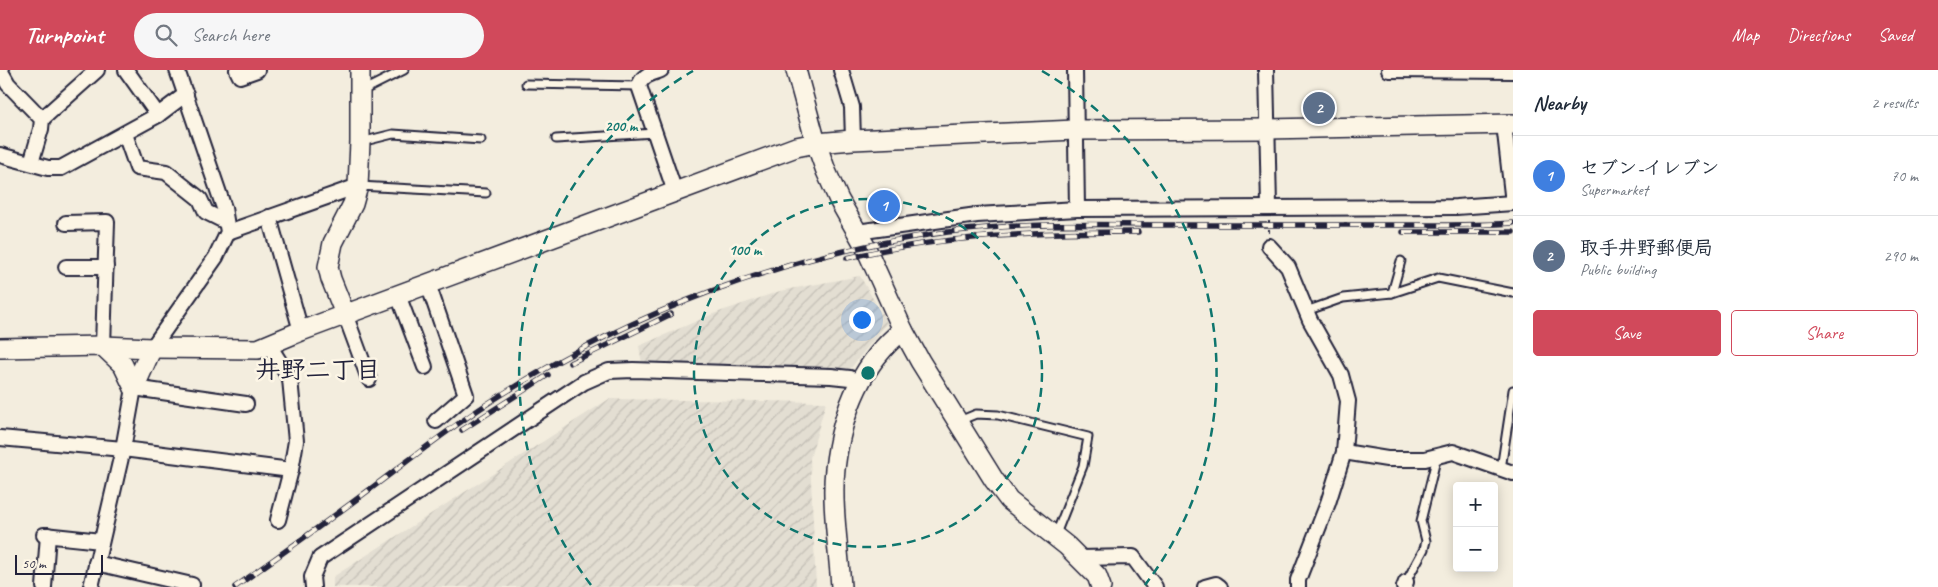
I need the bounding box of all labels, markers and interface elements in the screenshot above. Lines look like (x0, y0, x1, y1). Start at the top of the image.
search box (134, 13, 484, 58)
text: Turnpoint (25, 20, 104, 50)
icon: search (152, 21, 180, 49)
text: Search here (192, 23, 269, 47)
text: Map (1732, 24, 1759, 46)
text: Directions (1787, 24, 1850, 46)
text: Saved (1878, 24, 1913, 46)
pin: 2 (1303, 89, 1335, 127)
text: Nearby (1533, 90, 1586, 116)
text: 2 results (1871, 93, 1918, 113)
text: 200 m (605, 117, 639, 136)
text: セブン-イレブン (1580, 156, 1719, 180)
text: 1 (1545, 166, 1553, 186)
text: 70 m (1891, 166, 1918, 186)
text: Supermarket (1580, 180, 1648, 200)
pin: 1 (868, 187, 900, 225)
text: 取手井野郵便局 (1580, 236, 1713, 260)
text: 100 m (729, 241, 763, 260)
text: 2 (1545, 246, 1553, 266)
text: 290 m (1884, 246, 1918, 266)
text: Public building (1580, 260, 1656, 280)
your location (849, 307, 875, 333)
button: Save (1533, 310, 1721, 356)
button: Share (1731, 310, 1918, 356)
district label: 井野二丁目 (255, 354, 381, 386)
centre of rings (859, 364, 877, 382)
map controls (1453, 482, 1498, 572)
button: + (1453, 482, 1498, 527)
button: − (1453, 527, 1498, 572)
scale bar (15, 552, 102, 575)
text: 50 m (22, 555, 46, 572)

